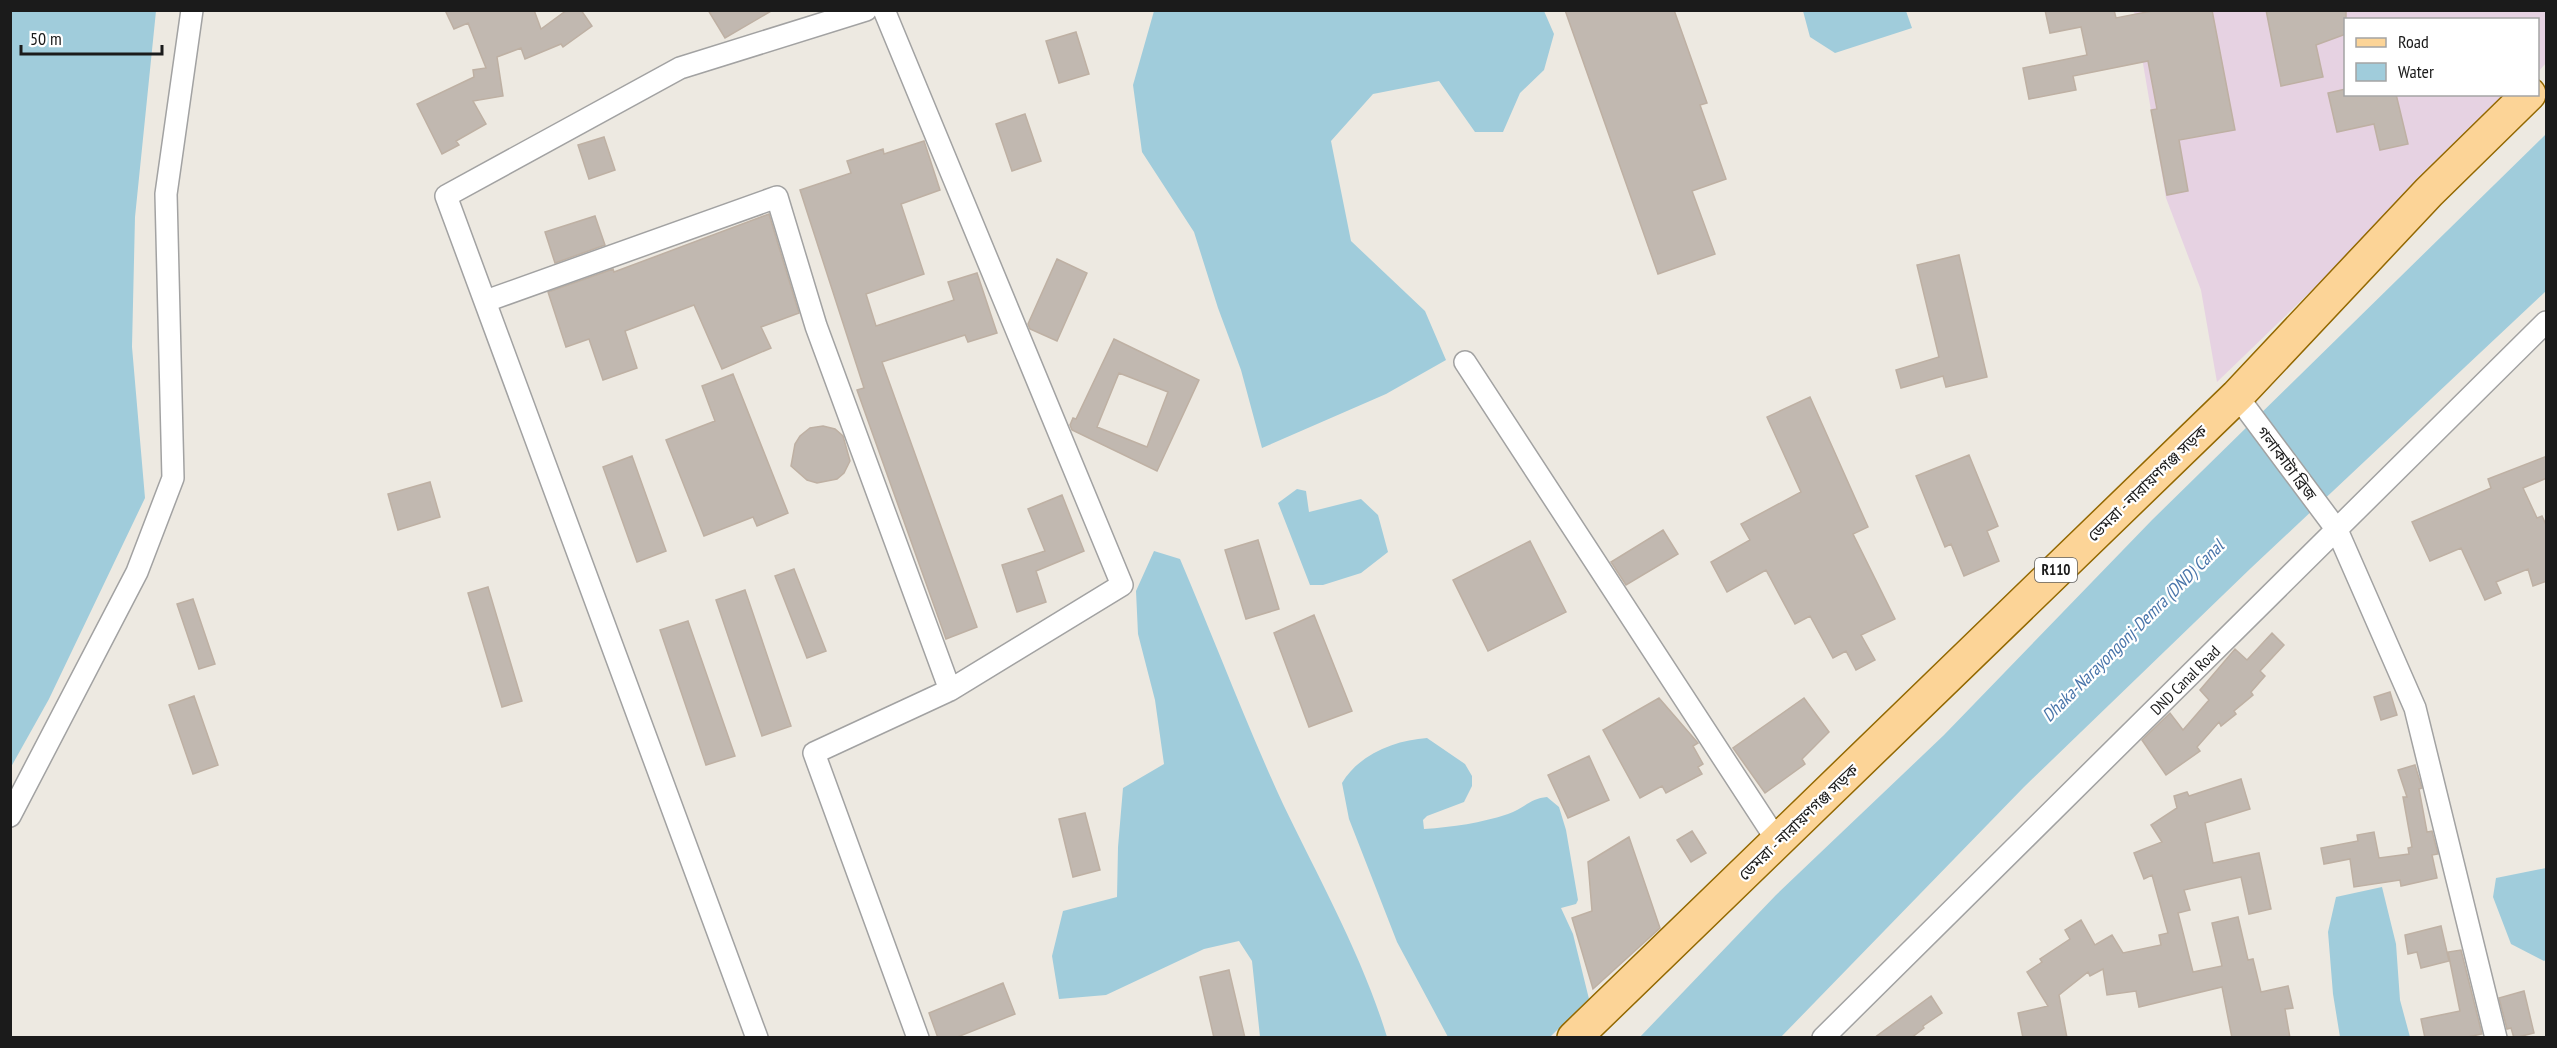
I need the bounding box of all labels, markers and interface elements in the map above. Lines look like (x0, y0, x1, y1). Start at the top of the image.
scale bar (21, 18, 162, 56)
legend (2344, 18, 2539, 96)
text: 50 m (30, 27, 62, 50)
text: Road (2398, 30, 2429, 53)
text: Water (2398, 60, 2434, 83)
street label: ডেমরা - নারায়ণগঞ্জ সড়ক (2083, 420, 2212, 545)
street label: গলাকাটা ব্রিজ (2253, 422, 2321, 504)
water label: Dhaka-Narayongonj-Demra (DND) Canal (2037, 534, 2230, 726)
road number: R110 (2035, 558, 2077, 582)
street label: DND Canal Road (2146, 641, 2224, 719)
street label: ডেমরা - নারায়ণগঞ্জ সড়ক (1734, 759, 1863, 884)

